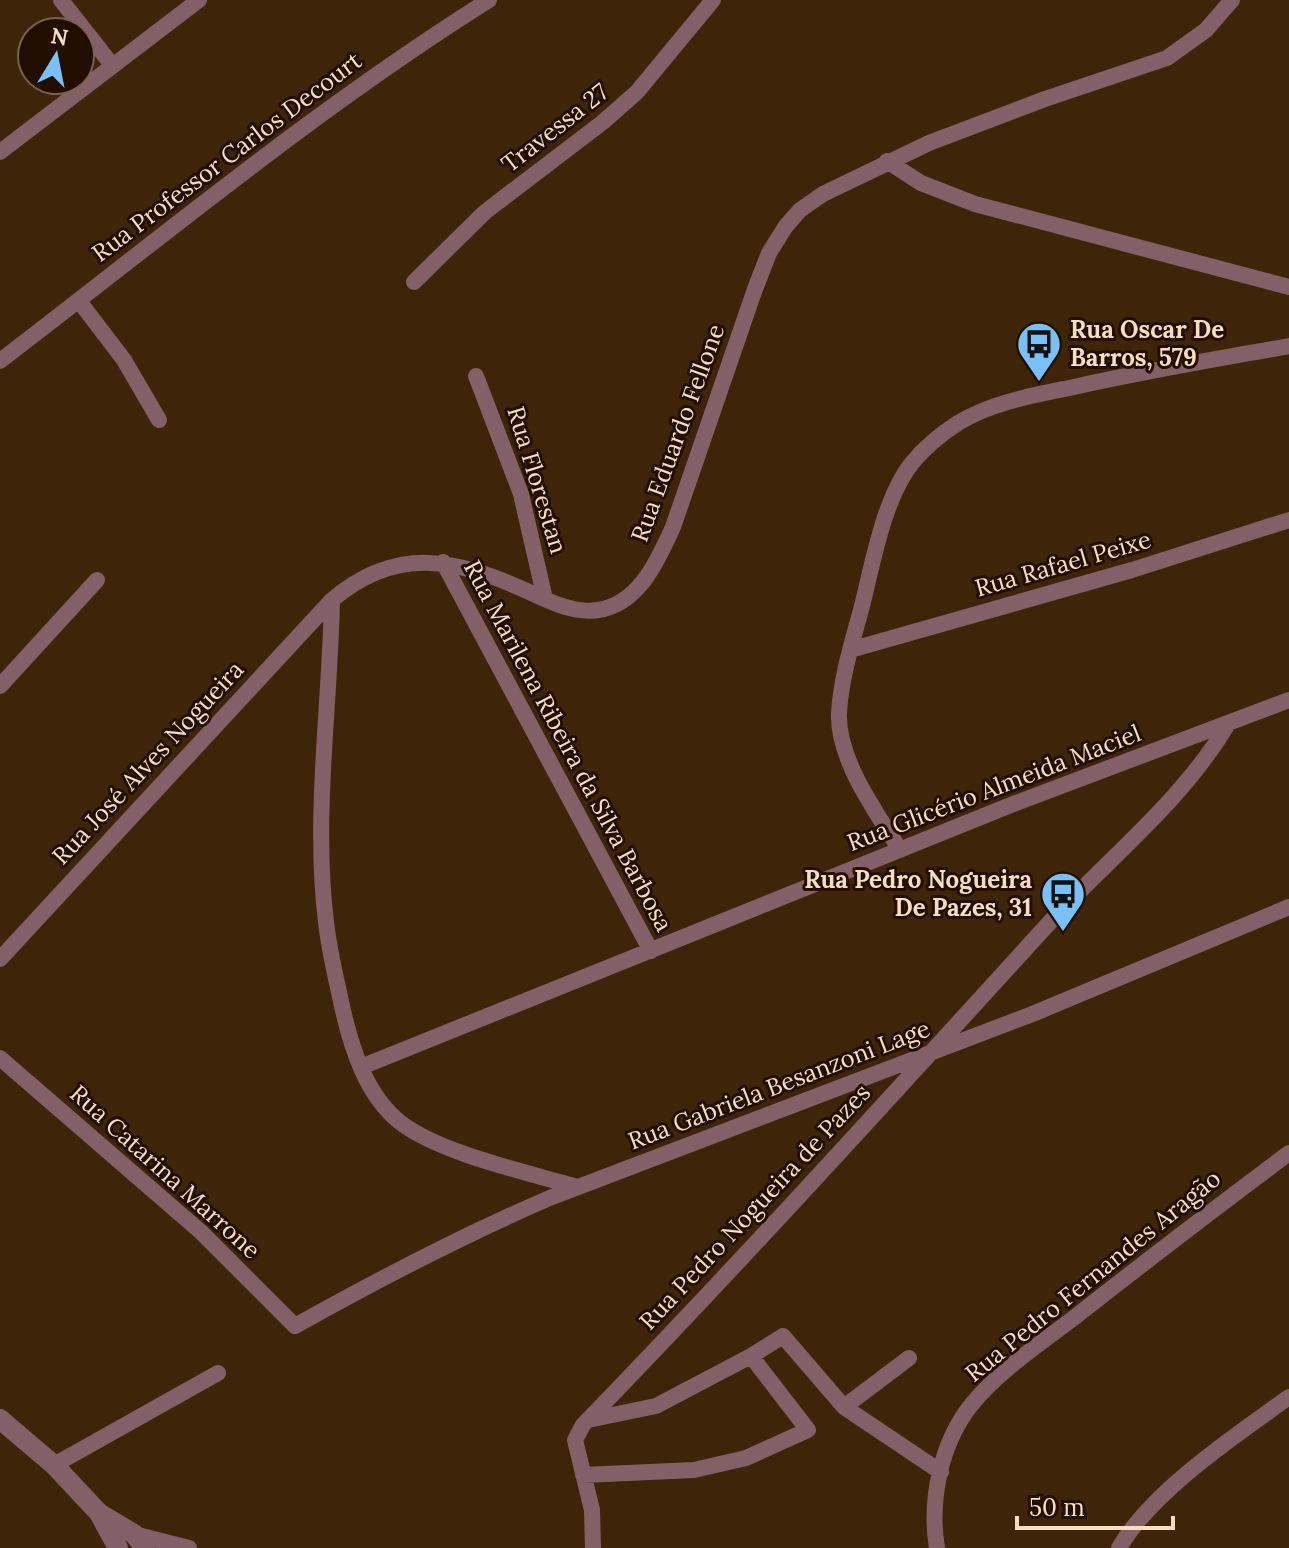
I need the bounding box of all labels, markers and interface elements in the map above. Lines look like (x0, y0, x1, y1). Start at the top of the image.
north arrow (16, 16, 96, 96)
text: N (49, 21, 70, 52)
street label: Rua Professor Carlos Decourt (86, 45, 368, 268)
street label: Travessa 27 (495, 76, 614, 179)
place label: Rua Oscar De Barros, 579 (1070, 314, 1224, 373)
street label: Rua Eduardo Fellone (624, 320, 731, 546)
bus stop icon: Rua Oscar De Barros, 579 (1015, 320, 1063, 383)
street label: Rua Florestan (500, 402, 575, 557)
street label: Rua Rafael Peixe (971, 524, 1154, 603)
street label: Rua Marilena Ribeira da Silva Barbosa (457, 555, 680, 937)
street label: Rua José Alves Nogueira (45, 654, 250, 871)
street label: Rua Glicério Almeida Maciel (843, 717, 1145, 858)
place label: Rua Pedro Nogueira De Pazes, 31 (804, 864, 1032, 923)
bus stop icon: Rua Pedro Nogueira De Pazes, 31 (1039, 870, 1087, 933)
street label: Rua Gabriela Besanzoni Lage (624, 1013, 934, 1156)
street label: Rua Pedro Nogueira de Pazes (632, 1077, 877, 1336)
street label: Rua Catarina Marrone (64, 1078, 267, 1265)
street label: Rua Pedro Fernandes Aragão (959, 1163, 1227, 1388)
scale bar (1017, 1480, 1173, 1530)
text: 50 m (1029, 1492, 1085, 1523)

